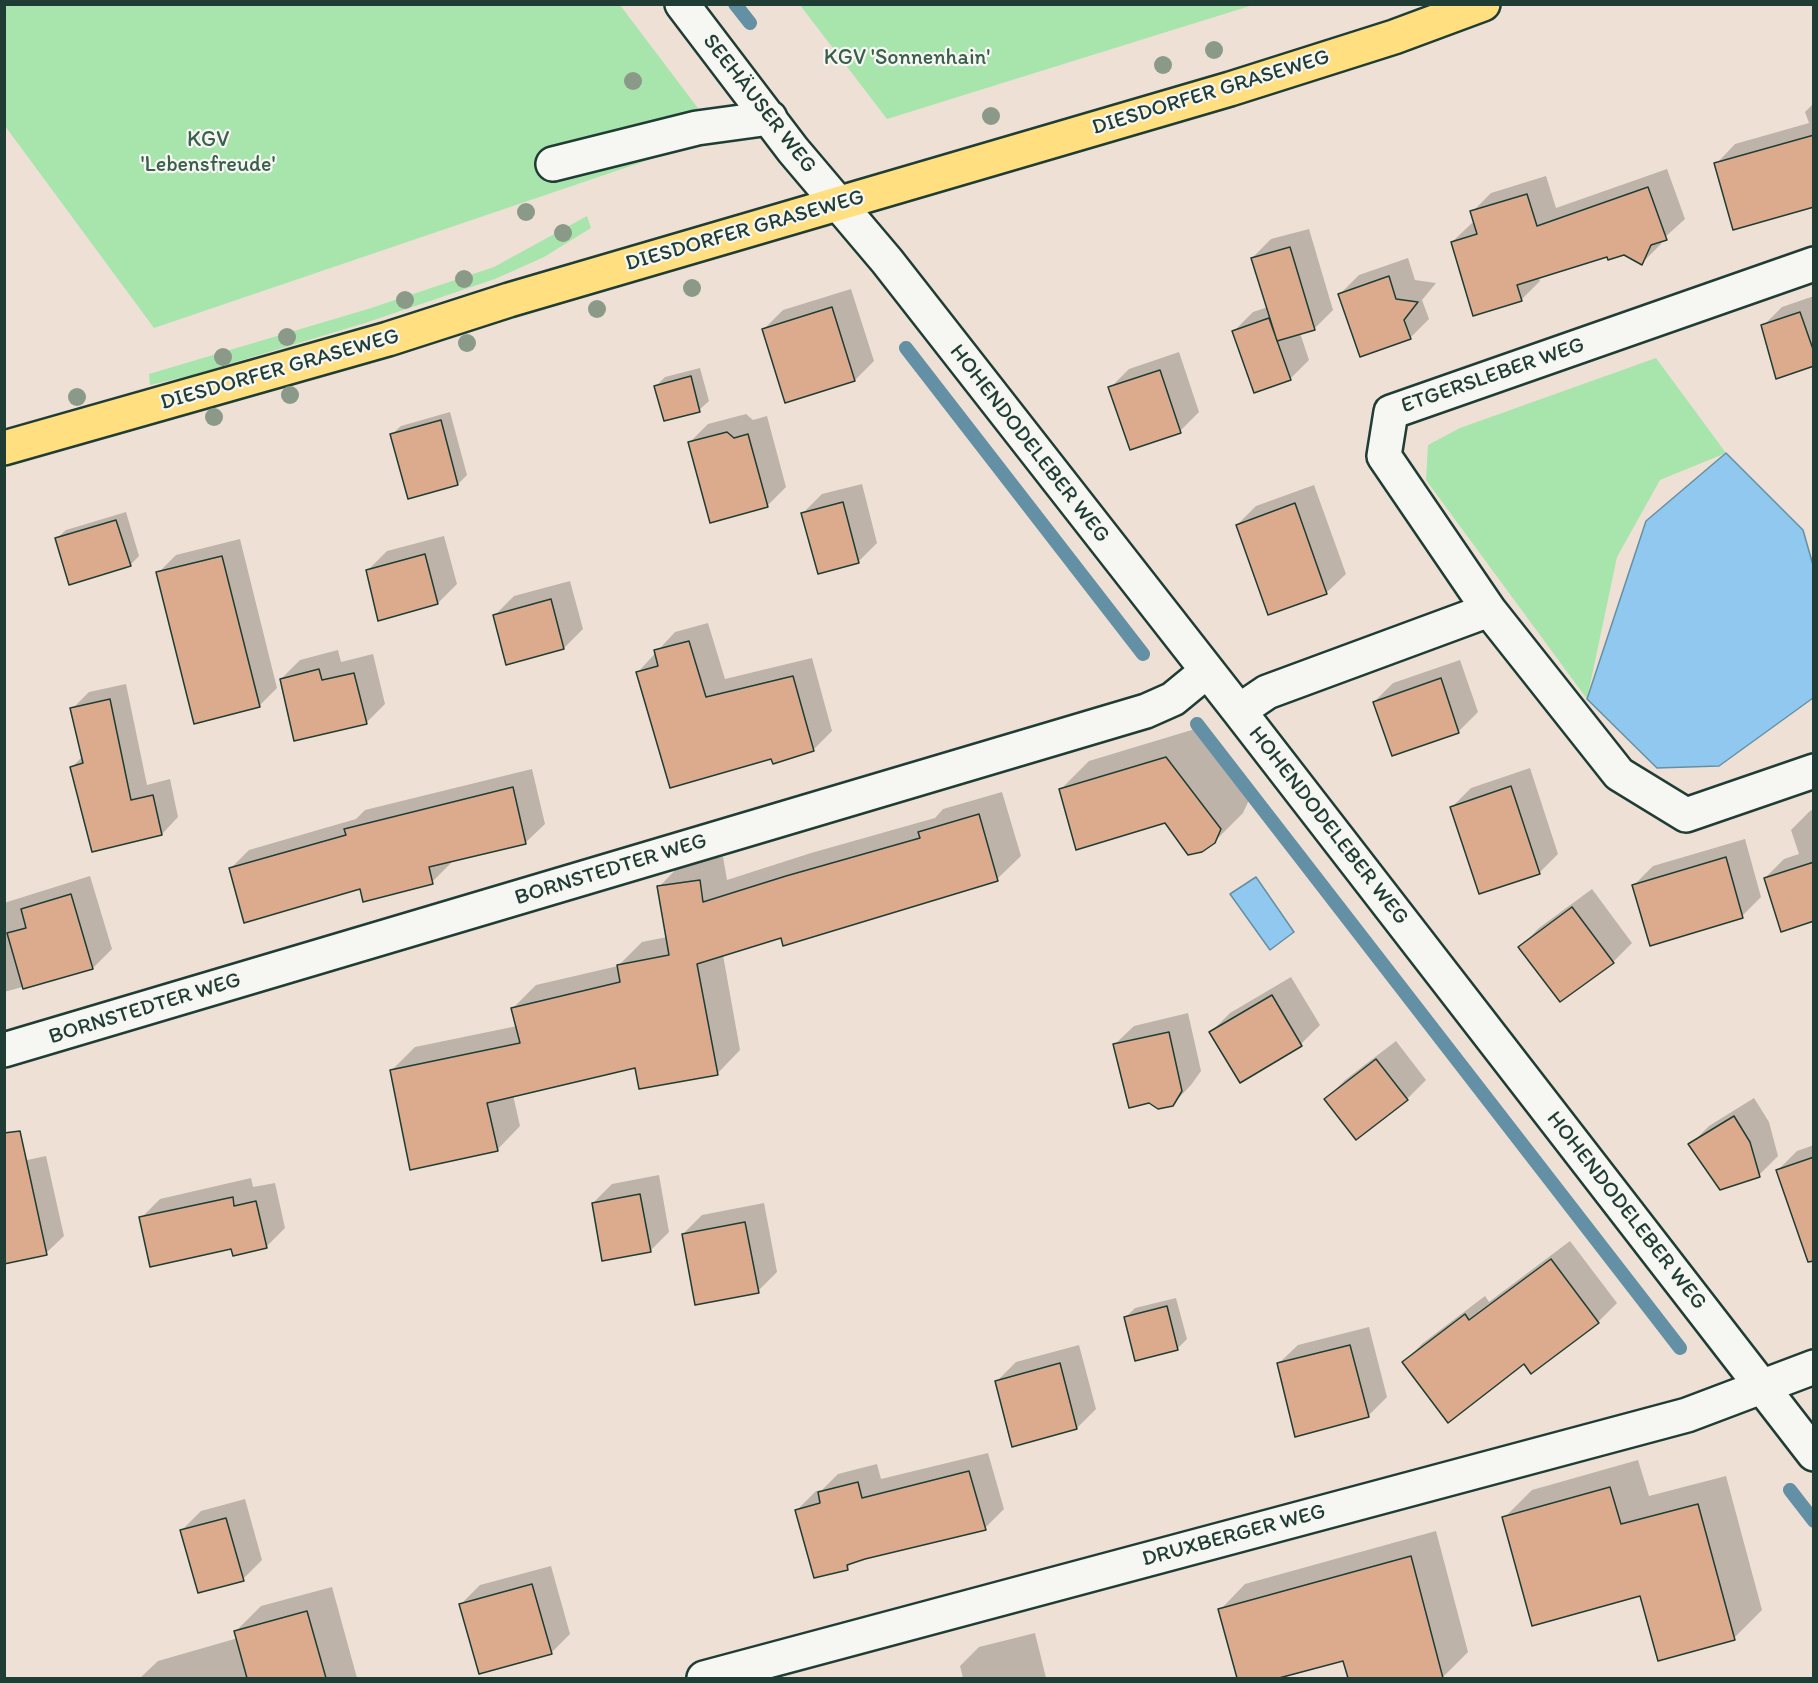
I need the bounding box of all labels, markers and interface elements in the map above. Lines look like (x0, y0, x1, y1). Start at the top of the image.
street label: SEEHÄUSER WEG (696, 29, 822, 179)
street label: DIESDORFER GRASEWEG (1089, 44, 1333, 142)
park label: KGV 'Sonnenhain' (824, 45, 990, 71)
park label: KGV 'Lebensfreude' (140, 127, 276, 178)
street label: DIESDORFER GRASEWEG (623, 184, 867, 278)
street label: DIESDORFER GRASEWEG (158, 323, 402, 417)
street label: ETGERSLEBER WEG (1398, 332, 1588, 420)
street label: HOHENDODELEBER WEG (943, 339, 1115, 549)
street label: HOHENDODELEBER WEG (1242, 721, 1414, 931)
street label: BORNSTEDTER WEG (512, 828, 710, 912)
street label: BORNSTEDTER WEG (46, 967, 244, 1051)
street label: HOHENDODELEBER WEG (1540, 1106, 1712, 1316)
street label: DRUXBERGER WEG (1139, 1499, 1329, 1573)

